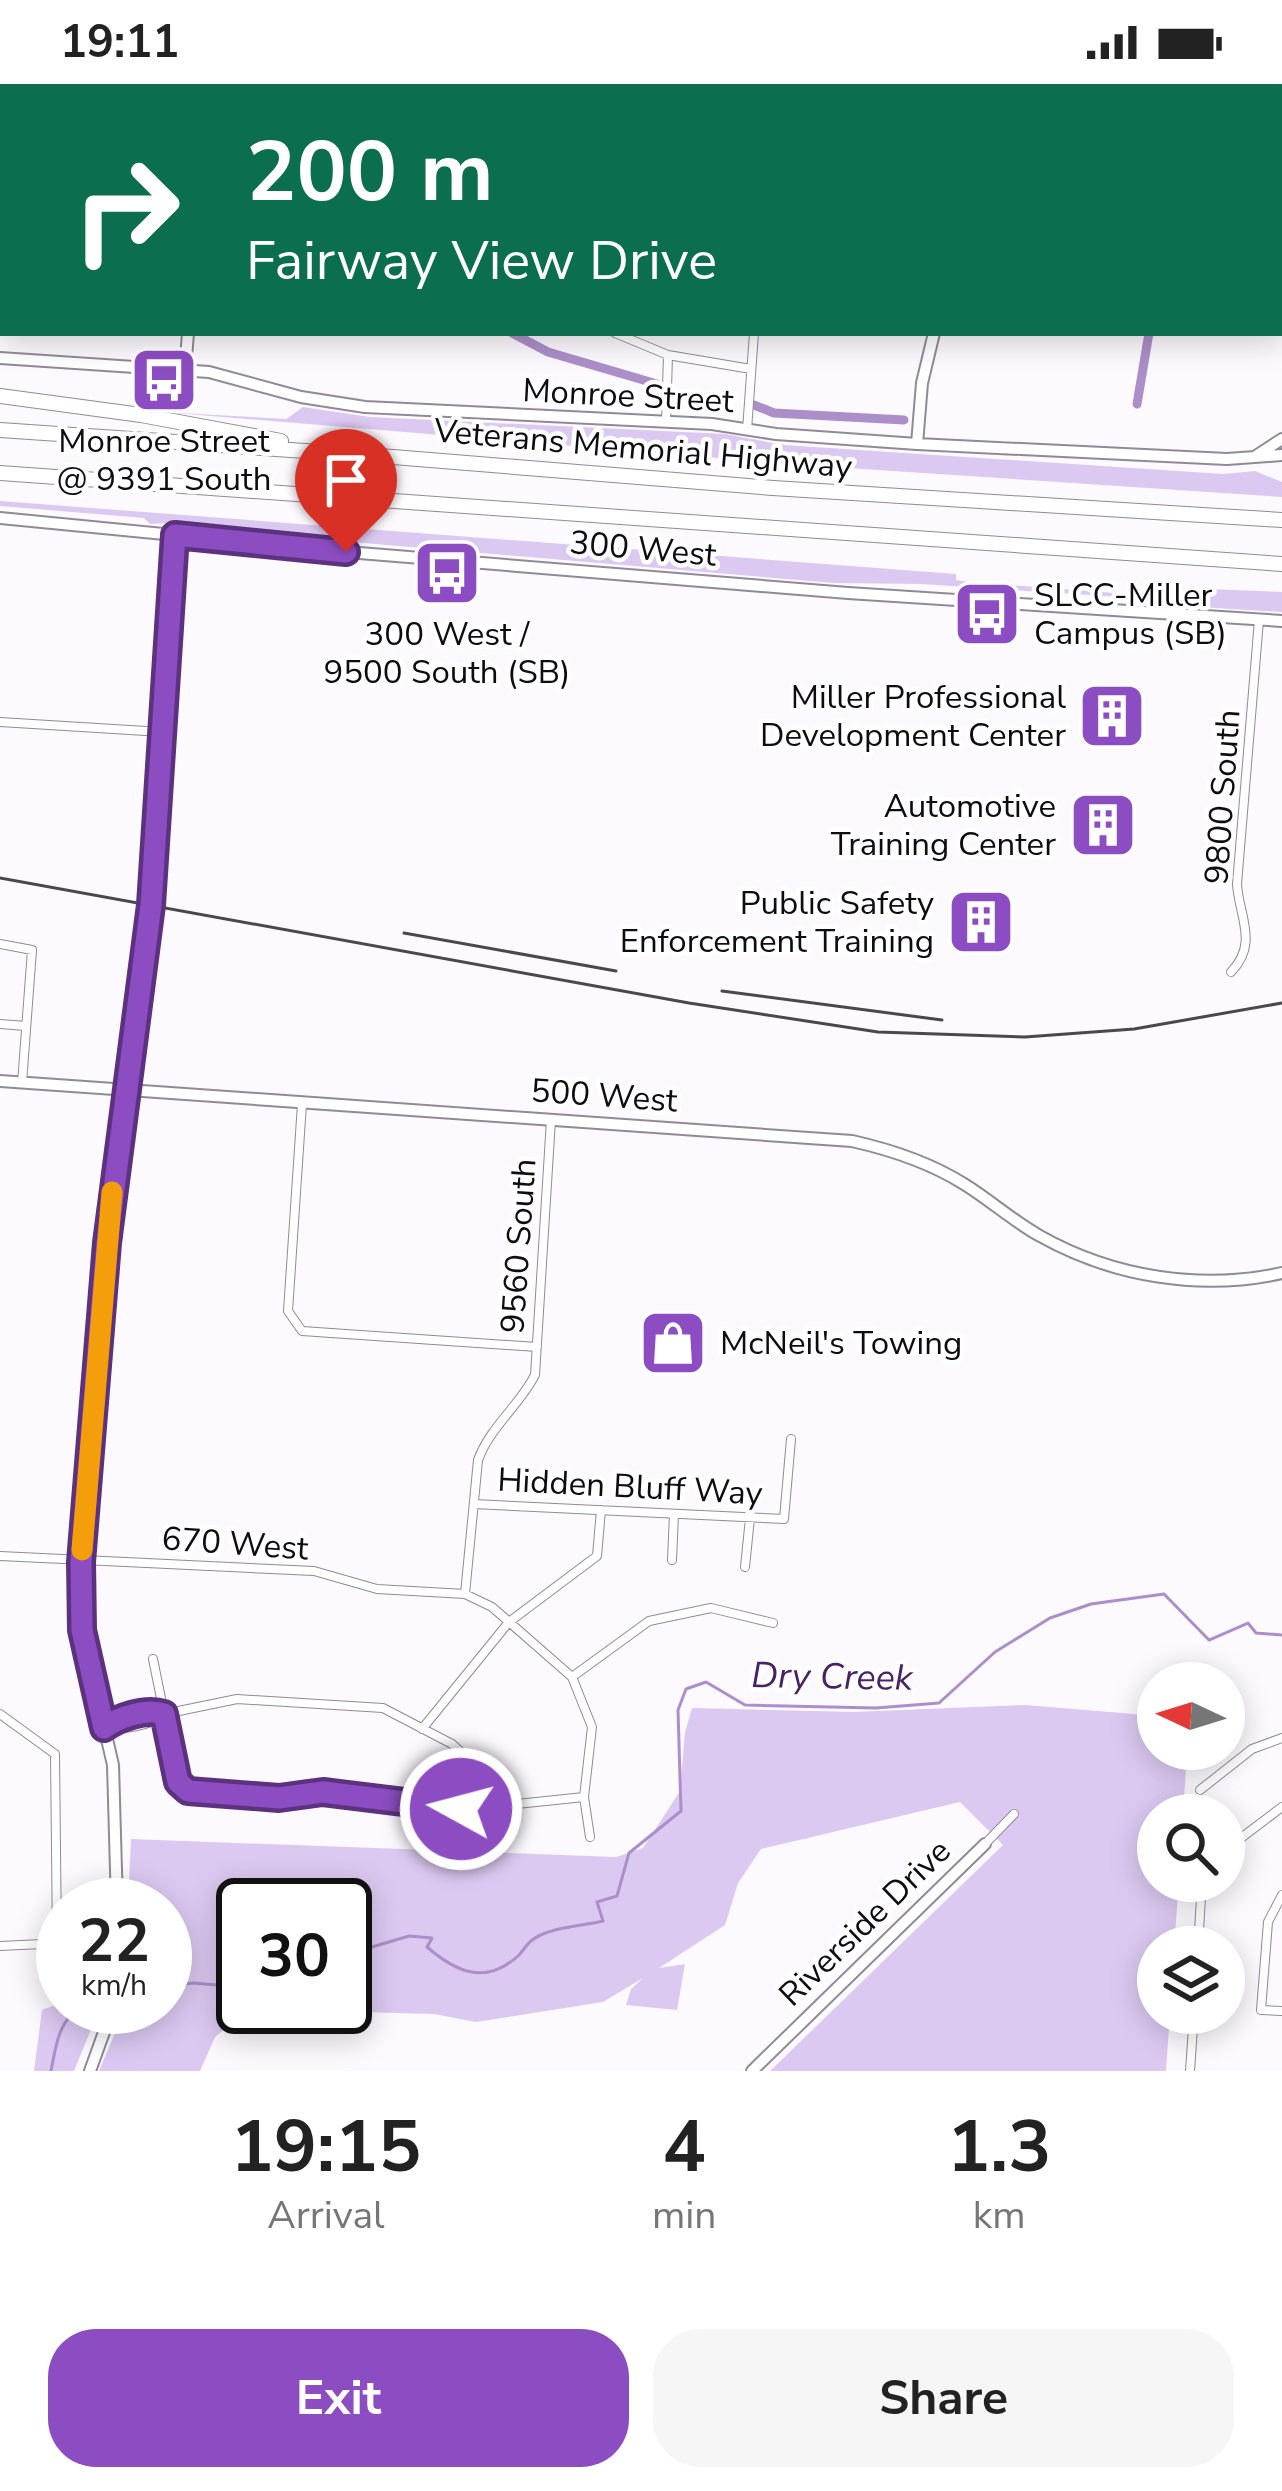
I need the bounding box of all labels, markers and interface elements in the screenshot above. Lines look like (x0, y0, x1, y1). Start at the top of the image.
text: 19:11 (60, 12, 179, 73)
text: 200 m (246, 115, 494, 230)
icon: right (48, 132, 204, 288)
text: Fairway View Drive (246, 224, 717, 298)
bus stop icon: Monroe Street @ 9391 South (129, 345, 199, 415)
street label: Monroe Street (521, 368, 735, 424)
street label: Veterans Memorial Highway (431, 408, 854, 490)
place label: Monroe Street @ 9391 South (57, 419, 271, 502)
pin (295, 429, 397, 552)
icon: arrive (313, 447, 379, 513)
street label: 300 West (568, 520, 719, 578)
bus stop icon: 300 West / 9500 South (SB) (412, 538, 482, 608)
place label: SLCC-Miller Campus (SB) (1034, 573, 1227, 656)
bus stop icon: SLCC-Miller Campus (SB) (952, 579, 1022, 649)
place label: 300 West / 9500 South (SB) (323, 612, 571, 695)
place label: Miller Professional Development Center (760, 675, 1066, 758)
building icon: Miller Professional Development Center (1077, 681, 1147, 751)
street label: 9800 South (1194, 708, 1252, 886)
place label: Automotive Training Center (831, 784, 1056, 867)
building icon: Automotive Training Center (1068, 790, 1138, 860)
place label: Public Safety Enforcement Training (620, 881, 934, 964)
building icon: Public Safety Enforcement Training (946, 887, 1016, 957)
street label: 500 West (529, 1068, 679, 1124)
street label: 9560 South (490, 1157, 548, 1335)
shop icon: McNeil's Towing (638, 1308, 708, 1378)
place label: McNeil's Towing (720, 1321, 962, 1366)
street label: Hidden Bluff Way (496, 1458, 764, 1516)
street label: 670 West (160, 1516, 310, 1572)
water label: Dry Creek (751, 1651, 914, 1703)
north arrow (1137, 1662, 1245, 1770)
map controls (1137, 1662, 1245, 2034)
position arrow (398, 1746, 524, 1872)
button: search (1137, 1794, 1245, 1902)
street label: Riverside Drive (769, 1829, 961, 2017)
speed limit sign: 30 (216, 1878, 372, 2034)
text: 22 (78, 1900, 150, 1982)
button: layers (1137, 1926, 1245, 2034)
text: km/h (81, 1965, 147, 2006)
text: 19:15 (231, 2098, 421, 2196)
text: 4 (663, 2098, 706, 2196)
text: 1.3 (947, 2098, 1051, 2196)
text: Arrival (267, 2189, 385, 2242)
text: min (652, 2189, 716, 2242)
text: km (973, 2189, 1026, 2242)
button: Exit (48, 2329, 629, 2467)
button: Share (653, 2329, 1234, 2467)

